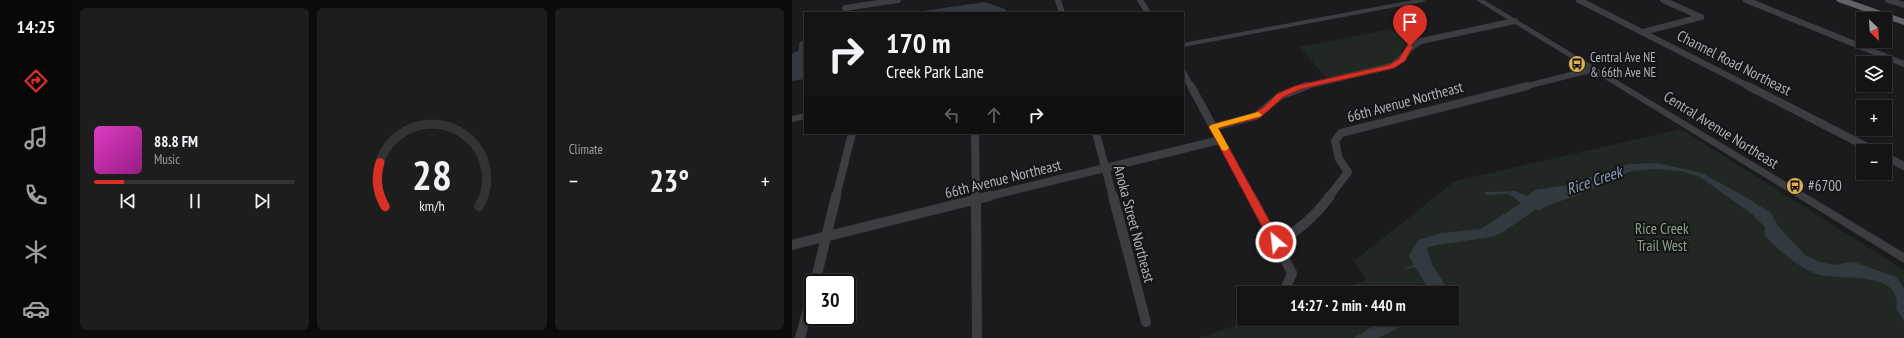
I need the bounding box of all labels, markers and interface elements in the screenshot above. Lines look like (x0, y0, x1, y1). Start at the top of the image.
pin (1393, 5, 1427, 46)
icon: arrive (1399, 11, 1421, 33)
north arrow (1856, 12, 1892, 48)
map controls (1856, 12, 1892, 180)
text: 14:25 (17, 15, 55, 38)
text: 170 m (886, 24, 950, 61)
street label: Channel Road Northeast (1674, 26, 1794, 99)
icon: right (820, 28, 872, 80)
place label: Central Ave NE & 66th Ave NE (1590, 49, 1656, 81)
bus stop icon: Central Ave NE & 66th Ave NE (1567, 54, 1587, 74)
button: layers (1856, 56, 1892, 92)
text: Creek Park Lane (886, 60, 984, 83)
icon: directions (22, 67, 50, 95)
street label: 66th Avenue Northeast (1345, 77, 1465, 126)
street label: Central Avenue Northeast (1660, 87, 1782, 173)
button: + (1856, 100, 1892, 136)
icon: left (941, 104, 963, 126)
icon: ahead (983, 104, 1005, 126)
icon: right (1025, 104, 1047, 126)
icon: music (22, 124, 50, 152)
text: 88.8 FM (154, 132, 198, 151)
text: Climate (569, 141, 603, 158)
button: − (1856, 144, 1892, 180)
text: 28 (412, 148, 452, 201)
text: Music (154, 151, 180, 168)
street label: 66th Avenue Northeast (943, 155, 1063, 202)
text: 23° (650, 161, 689, 200)
water label: Rice Creek (1564, 161, 1626, 199)
street label: Anoka Street Northeast (1110, 163, 1159, 285)
text: − (569, 167, 578, 195)
text: + (761, 167, 770, 195)
bus stop icon: #6700 (1785, 176, 1805, 196)
place label: #6700 (1808, 176, 1842, 195)
icon: phone (22, 181, 50, 209)
icon: previous (117, 190, 139, 212)
icon: pause (184, 190, 206, 212)
icon: next (251, 190, 273, 212)
text: km/h (419, 196, 445, 215)
park label: Rice Creek Trail West (1635, 219, 1689, 255)
position arrow (1255, 221, 1297, 263)
icon: climate (22, 238, 50, 266)
speed limit sign: 30 (804, 274, 856, 326)
icon: car (22, 295, 50, 323)
text: 14:27 · 2 min · 440 m (1290, 296, 1406, 315)

